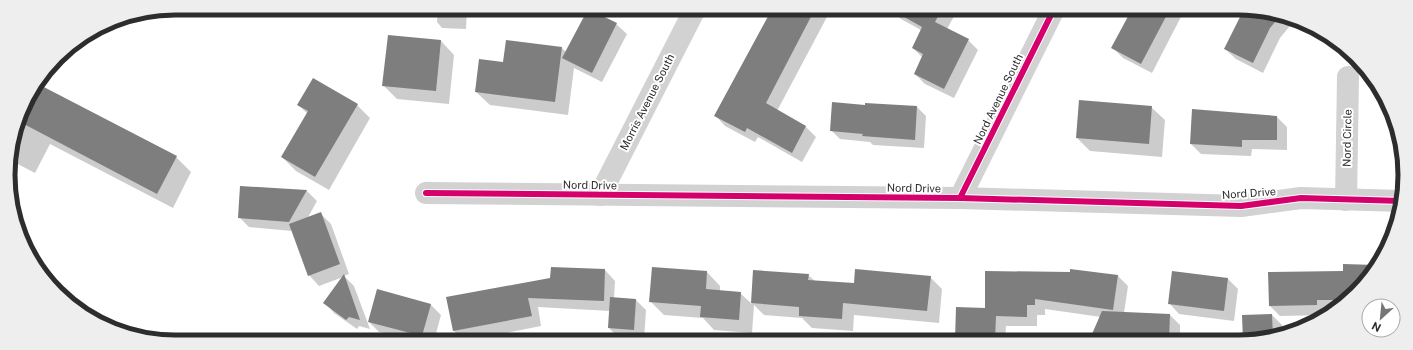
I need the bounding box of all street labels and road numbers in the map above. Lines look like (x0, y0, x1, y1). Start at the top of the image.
street label: Morris Avenue South (618, 52, 676, 152)
street label: Nord Avenue South (971, 52, 1025, 146)
street label: Nord Circle (1340, 109, 1354, 167)
street label: Nord Drive (563, 179, 617, 191)
street label: Nord Drive (887, 182, 941, 194)
street label: Nord Drive (1222, 185, 1276, 201)

